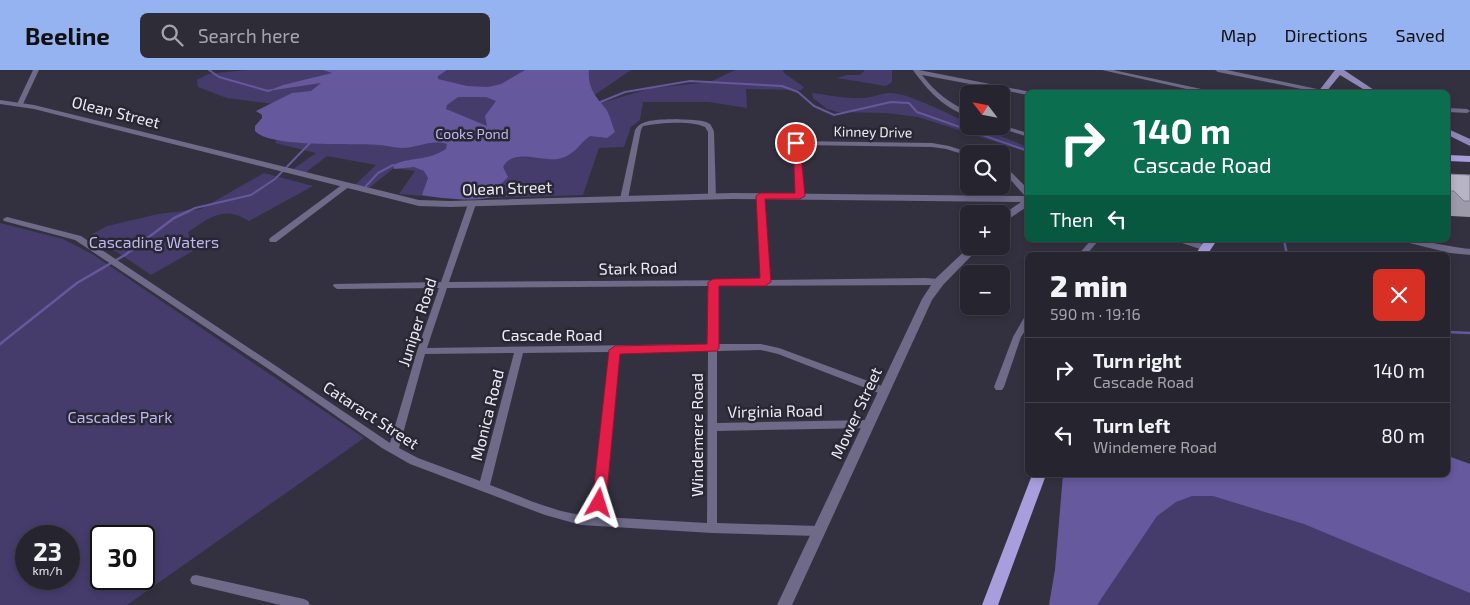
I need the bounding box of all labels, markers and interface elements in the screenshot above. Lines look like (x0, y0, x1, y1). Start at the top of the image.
search box (140, 13, 490, 58)
text: Beeline (25, 21, 110, 50)
icon: search (158, 21, 186, 49)
text: Search here (198, 24, 300, 47)
text: Map (1220, 24, 1257, 46)
text: Directions (1285, 24, 1368, 46)
text: Saved (1396, 24, 1445, 46)
north arrow (960, 85, 1010, 135)
map controls (960, 85, 1010, 315)
street label: Olean Street (70, 91, 162, 132)
text: 140 m (1133, 109, 1231, 151)
icon: right (1050, 110, 1115, 175)
pin (775, 122, 817, 164)
street label: Kinney Drive (833, 122, 913, 141)
park label: Cooks Pond (435, 125, 509, 142)
icon: arrive (782, 129, 810, 157)
button: search (960, 145, 1010, 195)
text: Cascade Road (1133, 151, 1272, 177)
street label: Olean Street (462, 176, 552, 199)
button: + (960, 205, 1010, 255)
icon: left (1103, 205, 1131, 233)
text: Then (1050, 208, 1093, 231)
park label: Cascading Waters (89, 232, 219, 251)
street label: Stark Road (599, 257, 677, 278)
button: − (960, 265, 1010, 315)
text: 2 min (1050, 267, 1128, 303)
button: close (1373, 269, 1425, 321)
street label: Juniper Road (393, 275, 440, 369)
text: 590 m · 19:16 (1050, 304, 1141, 323)
street label: Cascade Road (502, 325, 602, 344)
text: Turn right (1093, 349, 1181, 372)
icon: right (1050, 356, 1078, 384)
text: 140 m (1373, 359, 1425, 382)
street label: Mower Street (826, 364, 885, 462)
street label: Monica Road (466, 367, 507, 463)
text: Cascade Road (1093, 372, 1194, 391)
street label: Windemere Road (687, 373, 706, 497)
street label: Cataract Street (320, 377, 423, 452)
street label: Virginia Road (727, 400, 823, 421)
park label: Cascades Park (68, 407, 172, 426)
text: Turn left (1093, 414, 1170, 437)
icon: left (1050, 421, 1078, 449)
text: 80 m (1381, 424, 1425, 447)
text: Windemere Road (1093, 437, 1217, 456)
position arrow (572, 476, 624, 528)
speed limit sign: 30 (90, 525, 155, 590)
text: 23 (33, 536, 62, 566)
text: km/h (33, 563, 62, 577)

